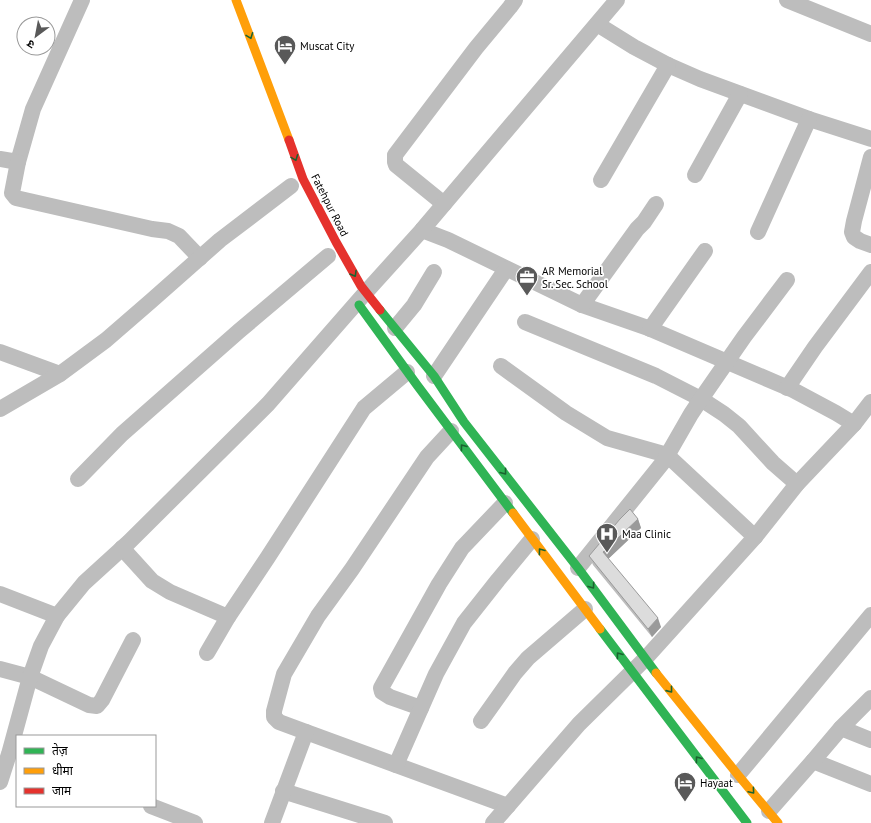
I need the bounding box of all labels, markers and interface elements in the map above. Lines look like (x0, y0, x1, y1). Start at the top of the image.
north arrow (16, 16, 56, 56)
one-way arrow (245, 33, 253, 40)
hotel icon: Muscat City (272, 33, 298, 66)
text: उ (24, 37, 37, 52)
place label: Muscat City (300, 39, 355, 53)
one-way arrow (291, 155, 299, 162)
street label: Fatehpur Road (308, 171, 352, 239)
office icon: AR Memorial Sr. Sec. School (514, 264, 540, 297)
place label: AR Memorial Sr. Sec. School (542, 264, 609, 291)
one-way arrow (349, 270, 356, 277)
one-way arrow (461, 445, 468, 452)
one-way arrow (499, 468, 506, 475)
hospital icon: Maa Clinic (594, 521, 620, 554)
place label: Maa Clinic (622, 527, 671, 541)
one-way arrow (539, 549, 546, 556)
one-way arrow (587, 582, 594, 589)
one-way arrow (616, 652, 624, 659)
one-way arrow (666, 686, 673, 693)
legend (16, 735, 156, 807)
text: तेज़ (52, 743, 69, 758)
one-way arrow (696, 756, 703, 763)
text: धीमा (52, 763, 74, 778)
hotel icon: Hayaat (672, 770, 698, 803)
place label: Hayaat (700, 776, 733, 790)
text: जाम (52, 783, 72, 798)
one-way arrow (747, 787, 754, 794)

